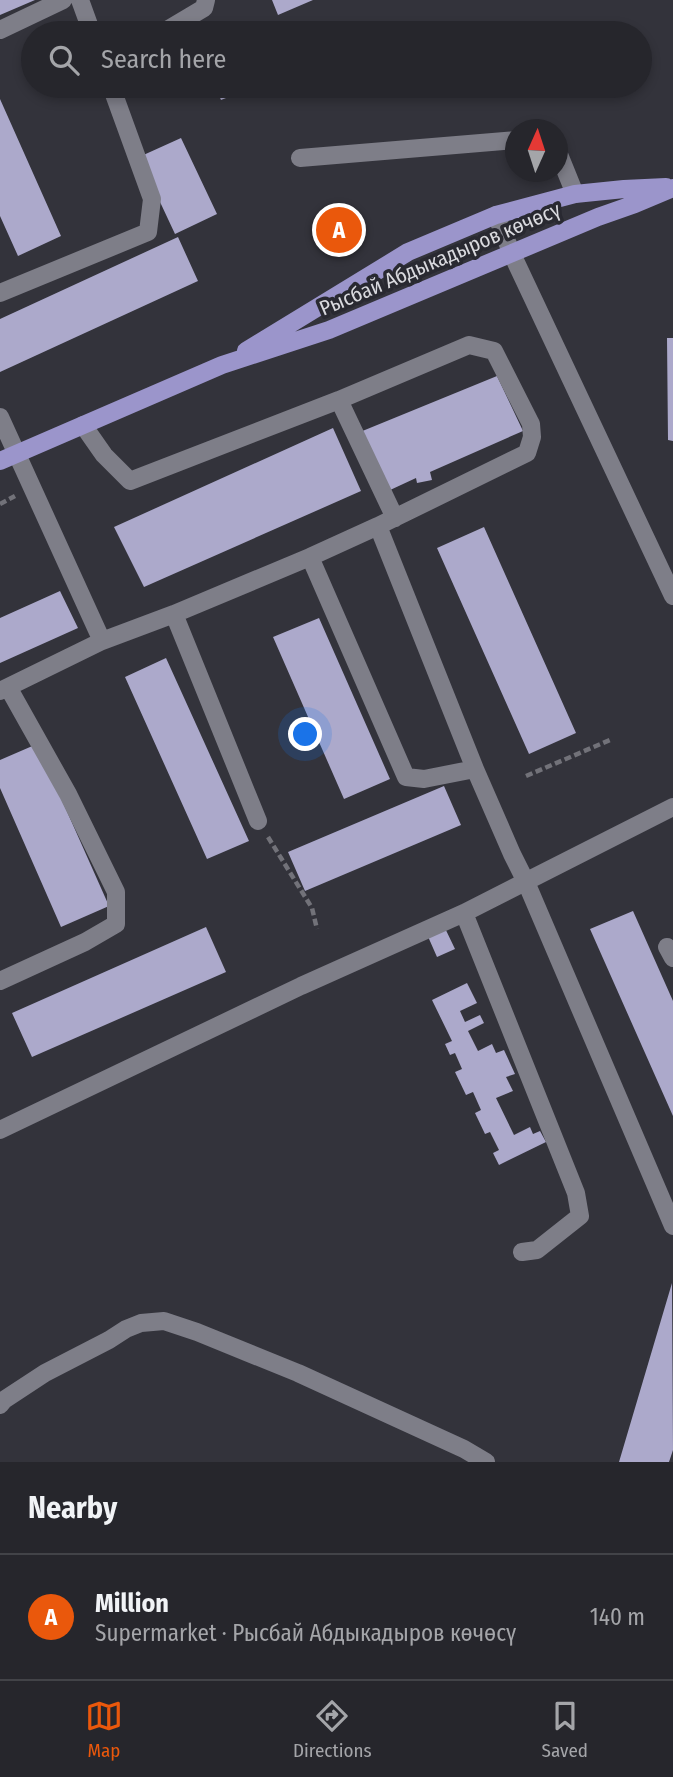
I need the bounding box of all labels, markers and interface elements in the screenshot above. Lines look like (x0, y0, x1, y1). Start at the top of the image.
search box (21, 21, 652, 98)
icon: search (45, 41, 83, 79)
text: Search here (101, 44, 226, 75)
north arrow (505, 119, 568, 182)
street label: Рысбай Абдыкадыров көчөсү (316, 196, 565, 322)
pin: A (316, 204, 362, 256)
your location (288, 717, 322, 751)
text: Nearby (28, 1490, 117, 1526)
text: Million (95, 1588, 169, 1619)
text: A (45, 1603, 57, 1631)
text: 140 m (590, 1603, 645, 1631)
text: Supermarket · Рысбай Абдыкадыров көчөсү (95, 1619, 516, 1647)
tab: Map (85, 1697, 123, 1762)
tab: Directions (293, 1697, 372, 1762)
tab: Saved (542, 1697, 588, 1762)

